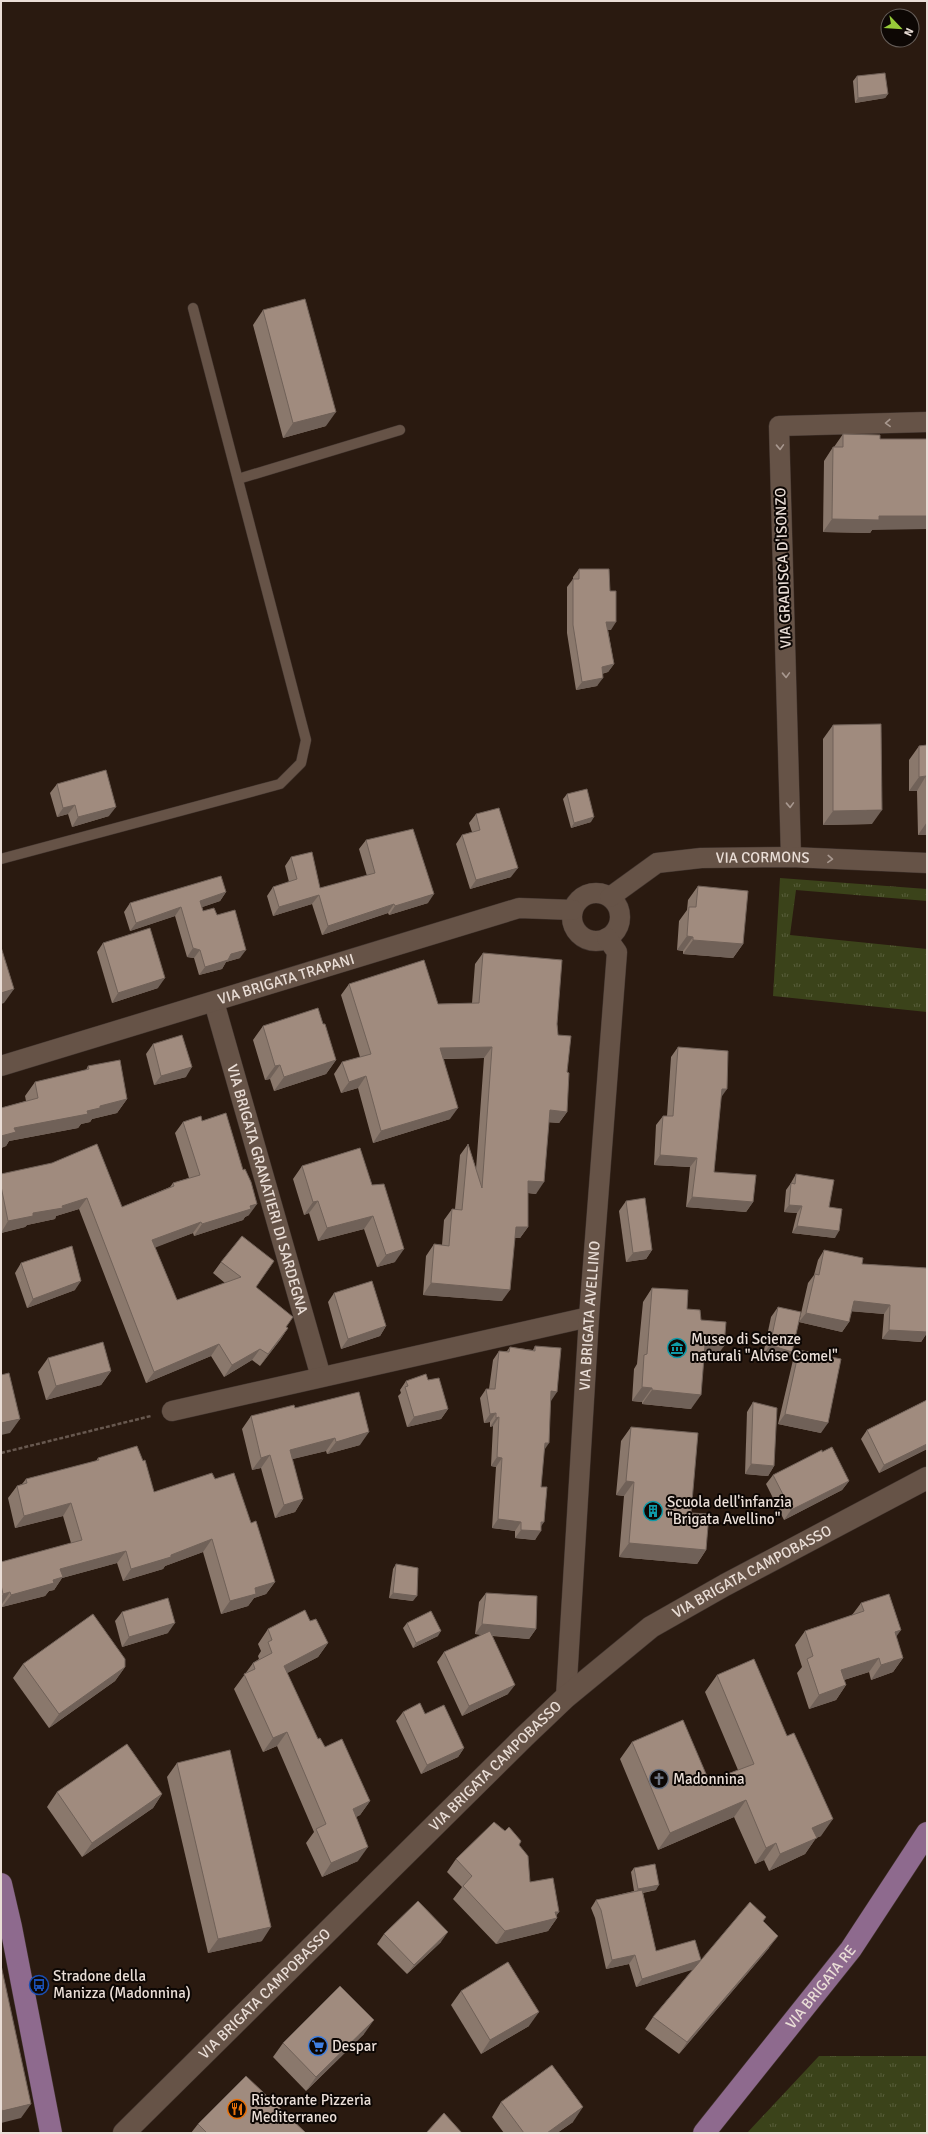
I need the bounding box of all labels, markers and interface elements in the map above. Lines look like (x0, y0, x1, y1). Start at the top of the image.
north arrow (880, 8, 920, 48)
text: N (901, 26, 916, 38)
one-way arrow (885, 419, 891, 427)
one-way arrow (776, 444, 784, 450)
street label: VIA GRADISCA D'ISONZO (771, 487, 795, 649)
one-way arrow (782, 672, 790, 678)
one-way arrow (786, 802, 794, 808)
street label: VIA CORMONS (716, 848, 810, 867)
one-way arrow (827, 854, 833, 863)
street label: VIA BRIGATA TRAPANI (216, 950, 357, 1008)
street label: VIA BRIGATA GRANATIERI DI SARDEGNA (223, 1062, 312, 1317)
street label: VIA BRIGATA AVELLINO (576, 1240, 604, 1391)
place label: Museo di Scienze naturali "Alvise Comel" (691, 1330, 838, 1365)
museum icon: Museo di Scienze naturali "Alvise Comel" (666, 1337, 688, 1359)
place label: Scuola dell'infanzia "Brigata Avellino" (667, 1493, 792, 1528)
building icon: Scuola dell'infanzia "Brigata Avellino" (642, 1500, 664, 1522)
street label: VIA BRIGATA CAMPOBASSO (669, 1521, 835, 1622)
street label: VIA BRIGATA CAMPOBASSO (425, 1697, 565, 1835)
church icon: Madonnina (648, 1768, 670, 1790)
place label: Madonnina (673, 1770, 745, 1788)
street label: VIA BRIGATA CAMPOBASSO (195, 1924, 335, 2063)
street label: VIA BRIGATA RE (782, 1941, 860, 2033)
place label: Stradone della Manizza (Madonnina) (53, 1967, 191, 2002)
bus stop icon: Stradone della Manizza (Madonnina) (28, 1974, 50, 1996)
supermarket icon: Despar (307, 2035, 329, 2057)
place label: Despar (332, 2037, 377, 2055)
place label: Ristorante Pizzeria Mediterraneo (251, 2091, 371, 2126)
restaurant icon: Ristorante Pizzeria Mediterraneo (226, 2098, 248, 2120)

